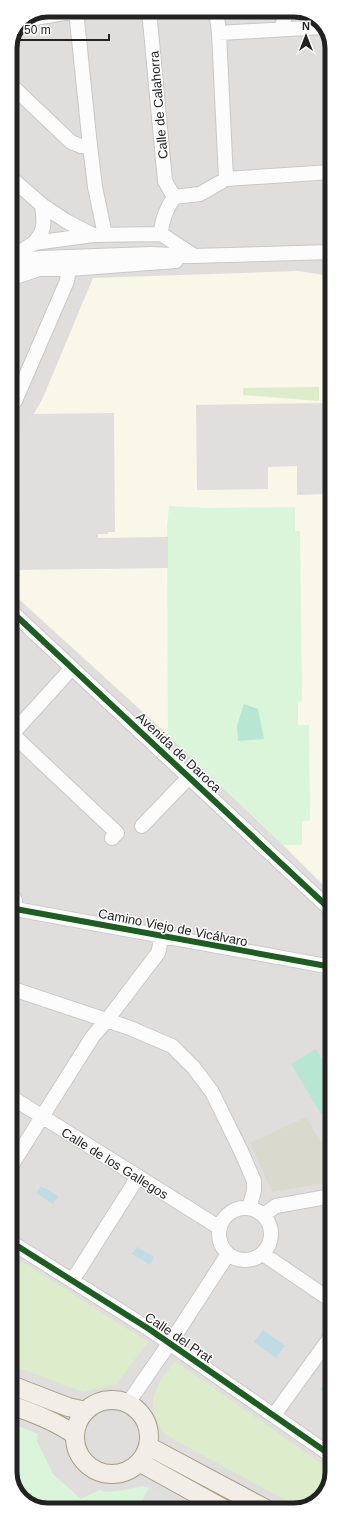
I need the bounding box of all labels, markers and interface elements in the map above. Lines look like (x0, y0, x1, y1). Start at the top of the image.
scale bar (18, 16, 109, 42)
north arrow (286, 16, 326, 56)
text: N (302, 20, 310, 32)
text: 50 m (24, 23, 51, 37)
street label: Calle de Calahorra (146, 50, 171, 160)
street label: Avenida de Daroca (133, 709, 225, 796)
street label: Camino Viejo de Vicálvaro (97, 906, 249, 949)
street label: Calle de los Gallegos (59, 1125, 171, 1203)
street label: Calle del Prat (142, 1309, 216, 1366)

